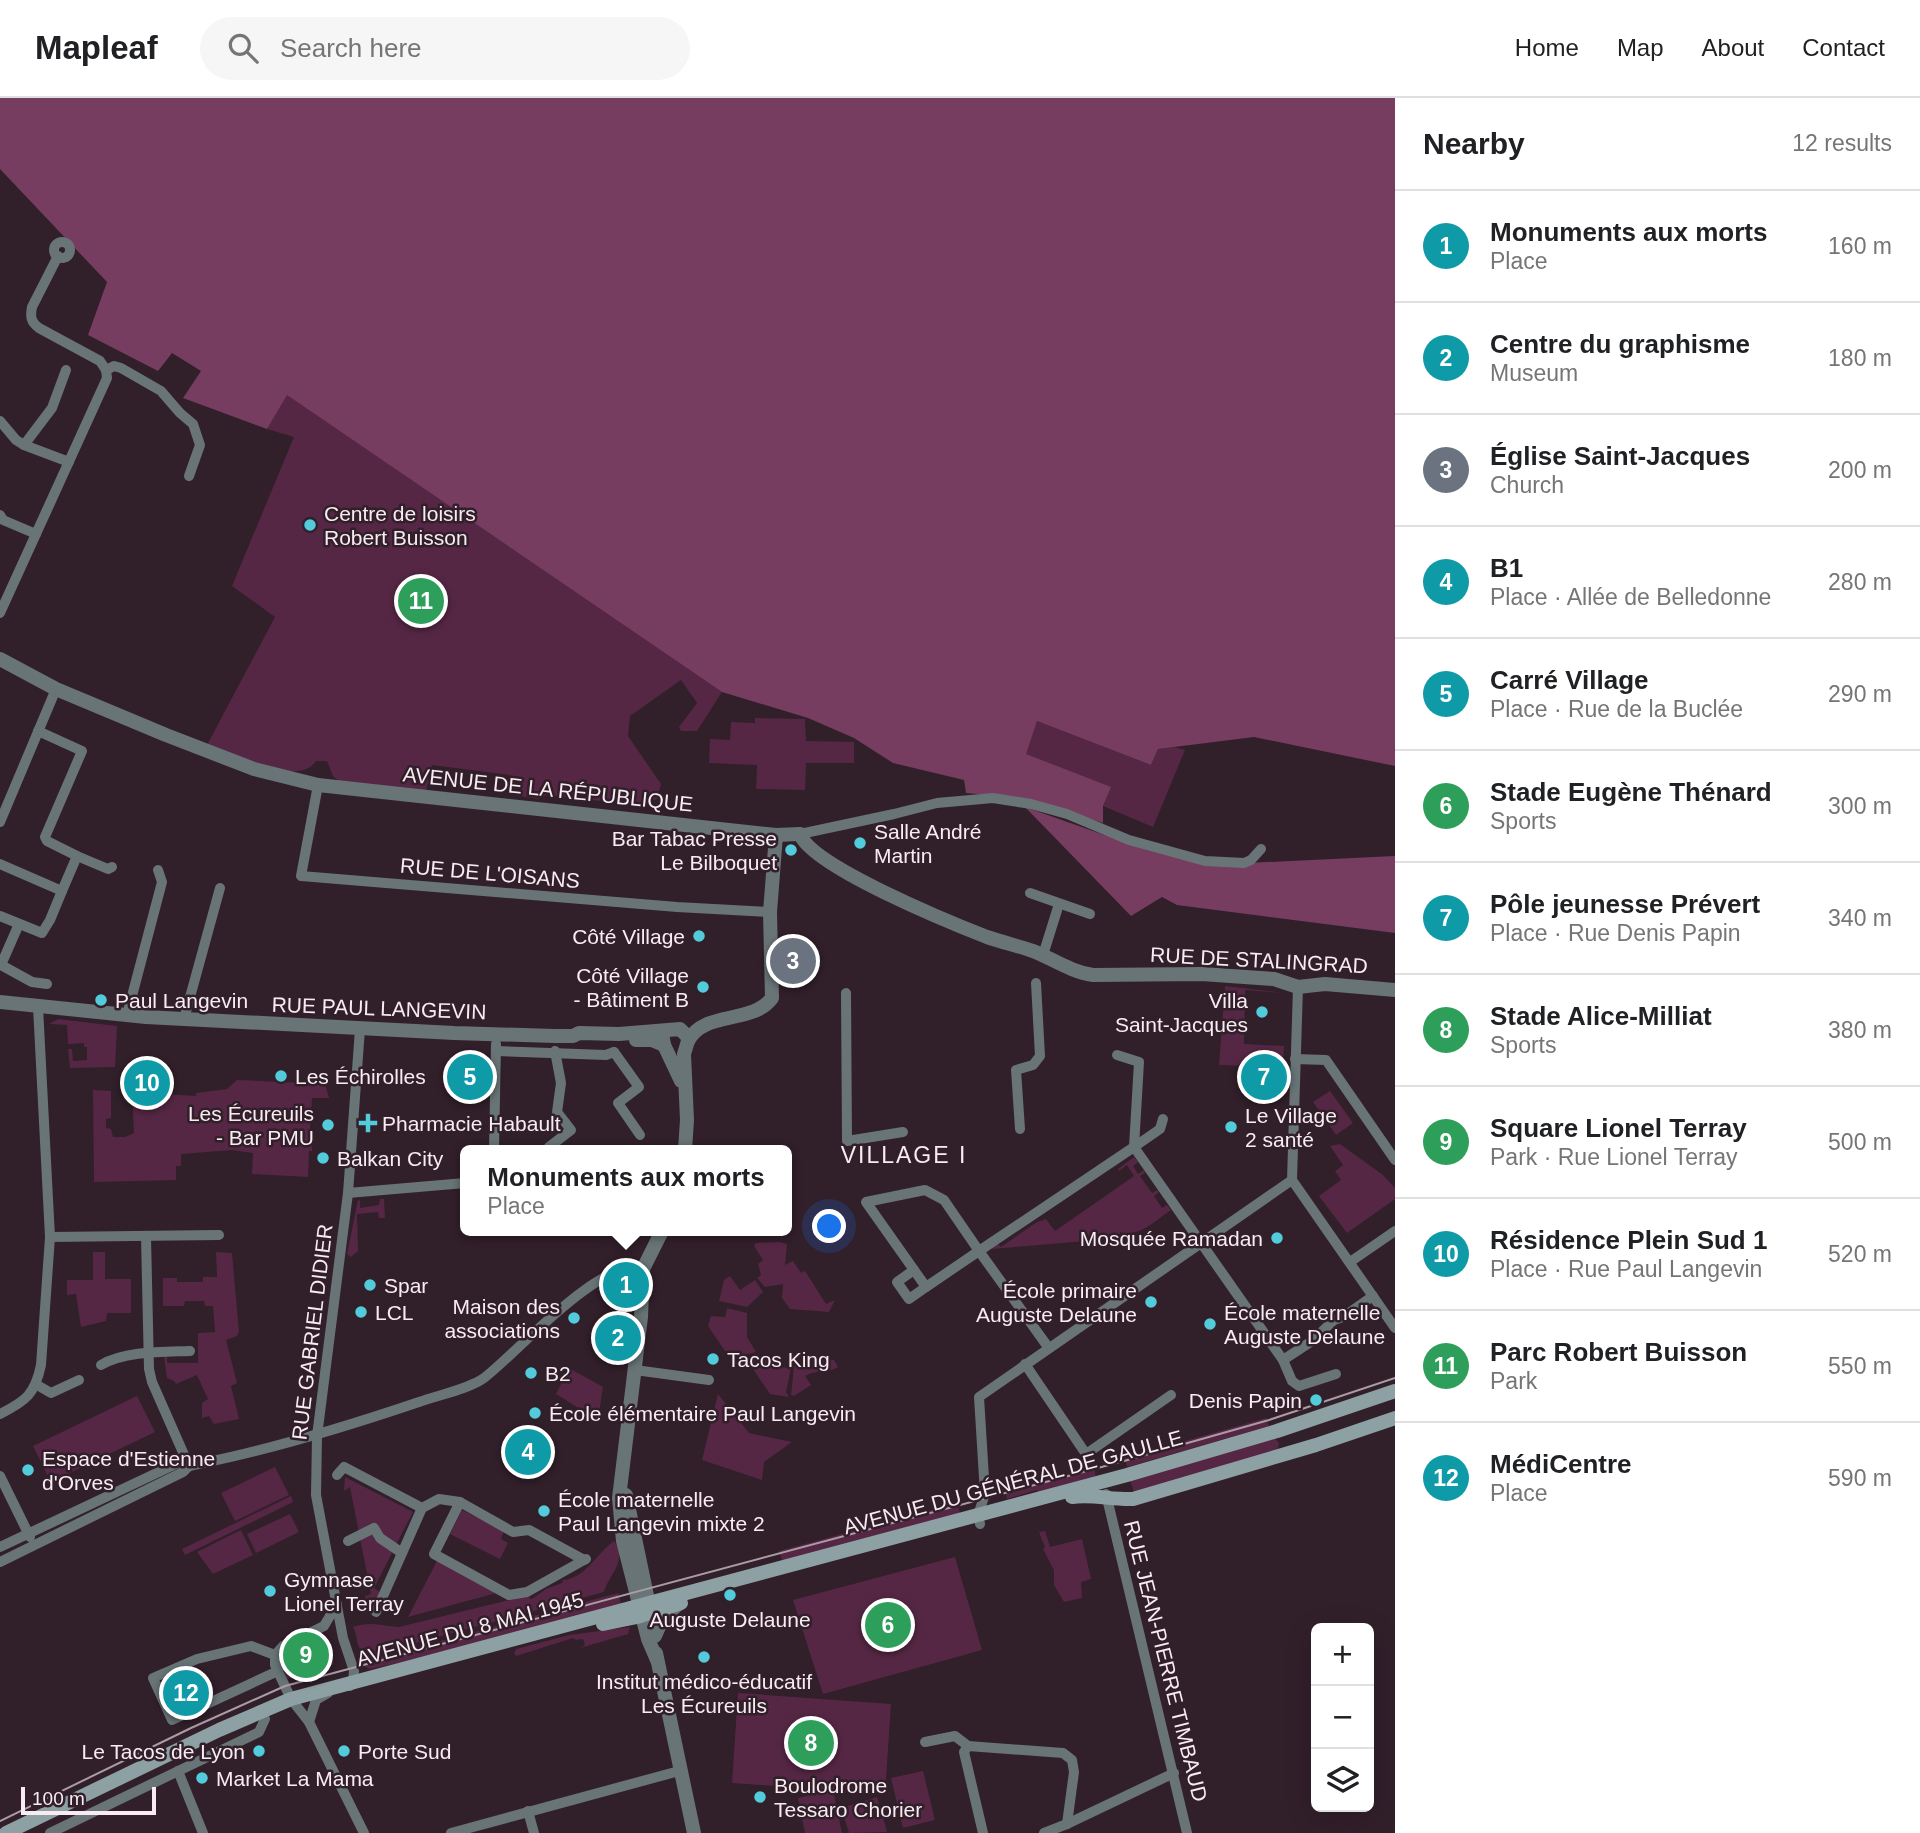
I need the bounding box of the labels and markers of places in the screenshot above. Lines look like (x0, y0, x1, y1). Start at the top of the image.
place label: Centre de loisirs Robert Buisson (324, 502, 476, 549)
marker: Centre de loisirs Robert Buisson (302, 517, 318, 533)
pin: 11 (398, 575, 444, 627)
place label: Salle André Martin (874, 820, 981, 867)
place label: Bar Tabac Presse Le Bilboquet (612, 827, 777, 874)
marker: Salle André Martin (852, 835, 868, 851)
marker: Bar Tabac Presse Le Bilboquet (783, 842, 799, 858)
place label: Côté Village (572, 925, 685, 948)
marker: Côté Village (691, 928, 707, 944)
pin: 3 (770, 935, 816, 987)
place label: Côté Village - Bâtiment B (573, 964, 689, 1011)
marker: Côté Village - Bâtiment B (695, 979, 711, 995)
place label: Paul Langevin (115, 989, 248, 1012)
place label: Villa Saint-Jacques (1115, 989, 1248, 1036)
marker: Paul Langevin (93, 992, 109, 1008)
marker: Villa Saint-Jacques (1254, 1004, 1270, 1020)
pin: 5 (447, 1051, 493, 1103)
pin: 7 (1241, 1051, 1287, 1103)
pin: 10 (124, 1057, 170, 1109)
place label: Les Échirolles (295, 1065, 426, 1088)
marker: Les Échirolles (273, 1068, 289, 1084)
place label: Les Écureuils - Bar PMU (188, 1102, 314, 1149)
place label: Le Village 2 santé (1245, 1104, 1337, 1151)
place label: Pharmacie Habault (382, 1112, 561, 1135)
marker: Pharmacie Habault (360, 1115, 376, 1131)
marker: Les Écureuils - Bar PMU (320, 1117, 336, 1133)
marker: Le Village 2 santé (1223, 1119, 1239, 1135)
place label: Balkan City (337, 1147, 444, 1170)
marker: Balkan City (315, 1150, 331, 1166)
place label: Mosquée Ramadan (1080, 1227, 1263, 1250)
marker: Mosquée Ramadan (1269, 1230, 1285, 1246)
pin: 1 (603, 1259, 649, 1311)
place label: Spar (384, 1274, 428, 1297)
marker: Spar (362, 1277, 378, 1293)
place label: École primaire Auguste Delaune (976, 1279, 1137, 1326)
marker: École primaire Auguste Delaune (1143, 1294, 1159, 1310)
place label: Maison des associations (444, 1295, 560, 1342)
place label: LCL (375, 1301, 414, 1324)
place label: École maternelle Auguste Delaune (1224, 1301, 1385, 1348)
marker: LCL (353, 1304, 369, 1320)
marker: Maison des associations (566, 1310, 582, 1326)
pin: 2 (595, 1312, 641, 1364)
marker: École maternelle Auguste Delaune (1202, 1316, 1218, 1332)
place label: Tacos King (727, 1348, 830, 1371)
marker: Tacos King (705, 1351, 721, 1367)
place label: B2 (545, 1362, 571, 1385)
marker: B2 (523, 1365, 539, 1381)
place label: Denis Papin (1189, 1389, 1302, 1412)
marker: Denis Papin (1308, 1392, 1324, 1408)
place label: École élémentaire Paul Langevin (549, 1402, 856, 1425)
marker: École élémentaire Paul Langevin (527, 1405, 543, 1421)
pin: 4 (505, 1426, 551, 1478)
place label: Espace d'Estienne d'Orves (42, 1447, 215, 1494)
marker: Espace d'Estienne d'Orves (20, 1462, 36, 1478)
place label: École maternelle Paul Langevin mixte 2 (558, 1488, 765, 1535)
marker: École maternelle Paul Langevin mixte 2 (536, 1503, 552, 1519)
place label: Gymnase Lionel Terray (284, 1568, 404, 1615)
marker: Gymnase Lionel Terray (262, 1583, 278, 1599)
marker: Auguste Delaune (722, 1587, 738, 1603)
pin: 6 (865, 1599, 911, 1651)
place label: Auguste Delaune (649, 1608, 811, 1631)
pin: 9 (283, 1629, 329, 1681)
marker: Institut médico-éducatif Les Écureuils (696, 1649, 712, 1665)
pin: 12 (163, 1667, 209, 1719)
place label: Institut médico-éducatif Les Écureuils (596, 1670, 812, 1717)
pin: 8 (788, 1717, 834, 1769)
place label: Le Tacos de Lyon (82, 1740, 245, 1763)
place label: Porte Sud (358, 1740, 451, 1763)
marker: Le Tacos de Lyon (251, 1743, 267, 1759)
marker: Porte Sud (336, 1743, 352, 1759)
place label: Market La Mama (216, 1767, 374, 1790)
marker: Market La Mama (194, 1770, 210, 1786)
place label: Boulodrome Tessaro Chorier (774, 1774, 922, 1821)
marker: Boulodrome Tessaro Chorier (752, 1789, 768, 1805)

